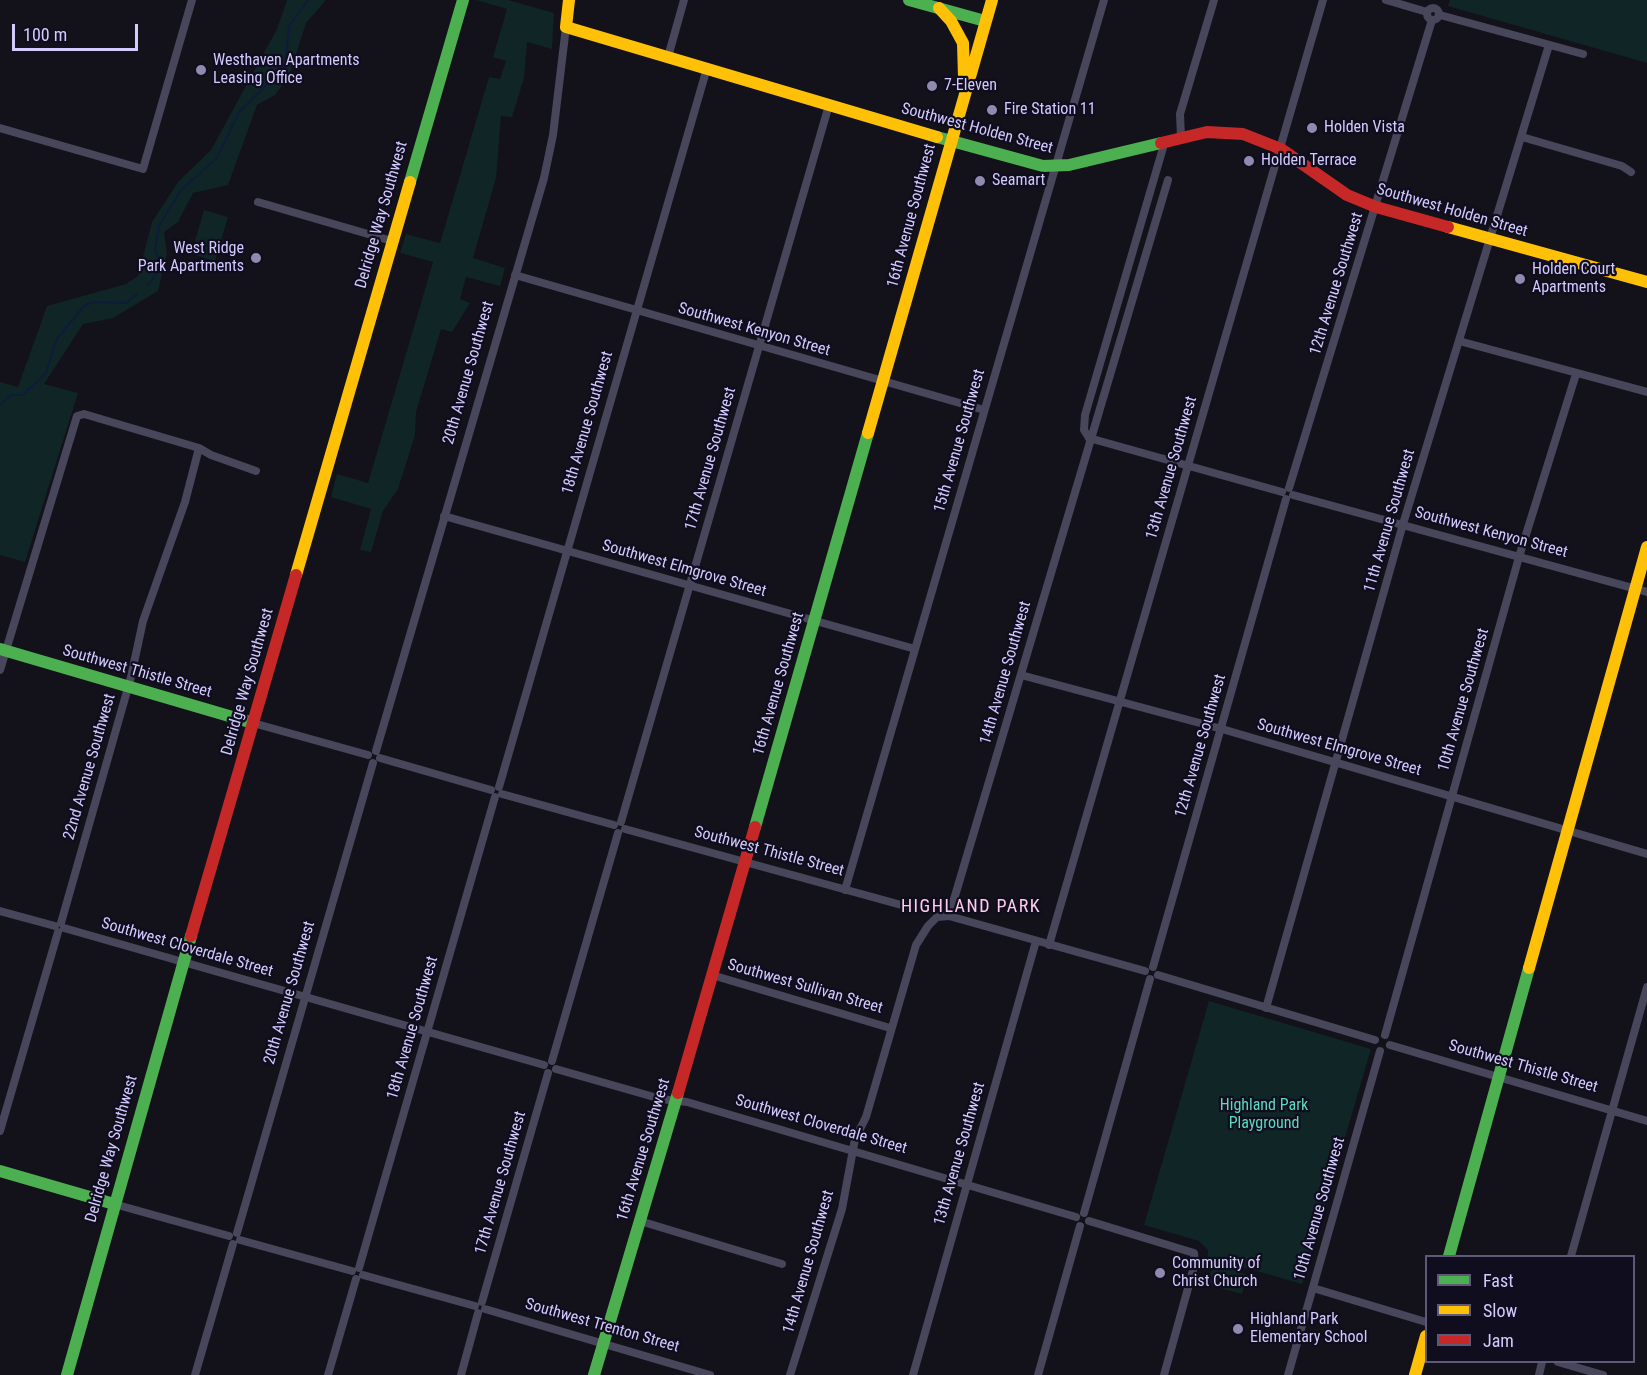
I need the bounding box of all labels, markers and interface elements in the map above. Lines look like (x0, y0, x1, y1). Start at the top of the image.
scale bar (15, 12, 141, 50)
text: 100 m (23, 24, 67, 45)
place label: Westhaven Apartments Leasing Office (213, 51, 360, 89)
marker: Westhaven Apartments Leasing Office (194, 63, 208, 77)
place label: 7-Eleven (944, 76, 997, 96)
marker: 7-Eleven (925, 79, 939, 93)
street label: Southwest Holden Street (899, 100, 1055, 158)
place label: Fire Station 11 (1004, 100, 1096, 120)
marker: Fire Station 11 (985, 103, 999, 117)
place label: Holden Vista (1324, 118, 1405, 138)
marker: Holden Vista (1305, 121, 1319, 135)
street label: Delridge Way Southwest (352, 139, 412, 291)
street label: 16th Avenue Southwest (884, 142, 940, 290)
place label: Holden Terrace (1261, 151, 1357, 171)
marker: Holden Terrace (1242, 154, 1256, 168)
place label: Seamart (992, 171, 1045, 191)
marker: Seamart (973, 174, 987, 188)
street label: Southwest Holden Street (1374, 180, 1530, 242)
street label: 12th Avenue Southwest (1306, 210, 1368, 358)
place label: West Ridge Park Apartments (138, 239, 244, 277)
marker: West Ridge Park Apartments (249, 251, 263, 265)
place label: Holden Court Apartments (1532, 260, 1615, 298)
marker: Holden Court Apartments (1513, 272, 1527, 286)
street label: 20th Avenue Southwest (439, 299, 499, 447)
street label: Southwest Kenyon Street (676, 299, 832, 361)
street label: 18th Avenue Southwest (558, 349, 618, 497)
street label: 15th Avenue Southwest (930, 367, 990, 515)
street label: 17th Avenue Southwest (681, 385, 741, 533)
street label: 13th Avenue Southwest (1142, 394, 1202, 542)
street label: 11th Avenue Southwest (1360, 447, 1420, 595)
street label: Southwest Kenyon Street (1413, 503, 1569, 563)
street label: Southwest Elmgrove Street (600, 536, 768, 602)
street label: 14th Avenue Southwest (976, 599, 1036, 747)
street label: Delridge Way Southwest (218, 606, 278, 758)
street label: 16th Avenue Southwest (749, 610, 809, 758)
street label: 10th Avenue Southwest (1434, 626, 1494, 774)
street label: Southwest Thistle Street (60, 642, 214, 702)
street label: 12th Avenue Southwest (1171, 672, 1231, 820)
street label: 22nd Avenue Southwest (60, 692, 120, 842)
street label: Southwest Elmgrove Street (1255, 715, 1423, 781)
street label: Southwest Thistle Street (692, 823, 846, 881)
district label: HIGHLAND PARK (901, 896, 1041, 918)
street label: Southwest Cloverdale Street (99, 914, 275, 982)
street label: 20th Avenue Southwest (260, 919, 320, 1067)
street label: 18th Avenue Southwest (383, 954, 443, 1102)
street label: Southwest Sullivan Street (725, 956, 885, 1018)
street label: Southwest Thistle Street (1446, 1037, 1600, 1097)
street label: Delridge Way Southwest (82, 1073, 142, 1225)
street label: 16th Avenue Southwest (613, 1076, 675, 1224)
street label: 13th Avenue Southwest (930, 1080, 990, 1228)
street label: Southwest Cloverdale Street (733, 1091, 909, 1159)
park label: Highland Park Playground (1220, 1096, 1308, 1134)
street label: 17th Avenue Southwest (471, 1109, 531, 1257)
street label: 10th Avenue Southwest (1290, 1135, 1350, 1283)
street label: 14th Avenue Southwest (779, 1188, 839, 1336)
place label: Community of Christ Church (1172, 1254, 1261, 1292)
legend (1425, 1255, 1635, 1363)
marker: Community of Christ Church (1153, 1266, 1167, 1280)
text: Fast (1483, 1270, 1514, 1291)
street label: Southwest Trenton Street (523, 1295, 681, 1357)
text: Slow (1483, 1300, 1517, 1321)
place label: Highland Park Elementary School (1250, 1310, 1367, 1348)
marker: Highland Park Elementary School (1231, 1322, 1245, 1336)
text: Jam (1483, 1330, 1514, 1351)

